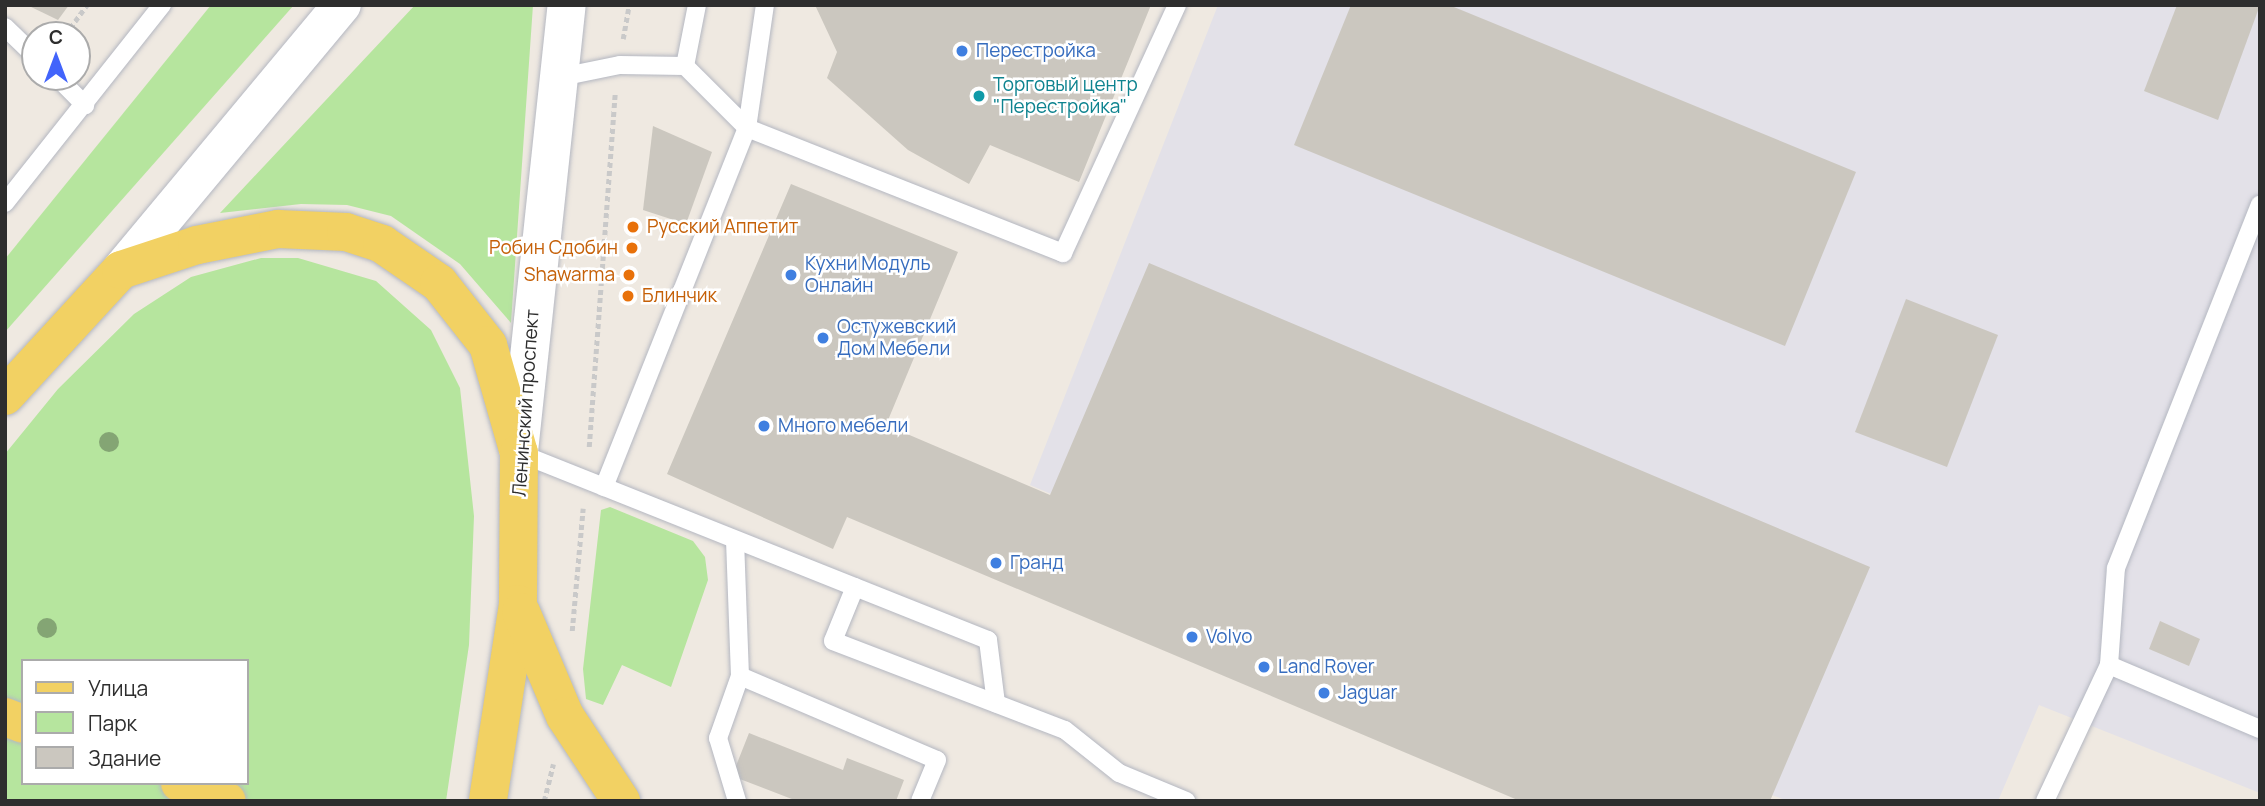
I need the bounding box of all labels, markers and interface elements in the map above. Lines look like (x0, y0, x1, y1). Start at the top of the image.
north arrow (21, 21, 91, 91)
text: С (49, 24, 63, 50)
place label: Перестройка (976, 40, 1096, 62)
marker: Перестройка (954, 43, 970, 59)
place label: Торговый центр "Перестройка" (993, 74, 1138, 118)
marker: Торговый центр "Перестройка" (971, 88, 987, 104)
place label: Русский Аппетит (647, 216, 798, 238)
marker: Русский Аппетит (625, 219, 641, 235)
place label: Робин Сдобин (489, 237, 618, 259)
marker: Робин Сдобин (624, 240, 640, 256)
place label: Кухни Модуль Онлайн (805, 253, 931, 297)
place label: Shawarma (524, 264, 615, 286)
marker: Shawarma (621, 267, 637, 283)
marker: Кухни Модуль Онлайн (783, 267, 799, 283)
place label: Блинчик (642, 285, 717, 307)
marker: Блинчик (620, 288, 636, 304)
street label: Ленинский проспект (508, 309, 544, 497)
place label: Остужевский Дом Мебели (837, 316, 956, 360)
marker: Остужевский Дом Мебели (815, 330, 831, 346)
place label: Много мебели (778, 415, 908, 437)
marker: Много мебели (756, 418, 772, 434)
place label: Гранд (1010, 552, 1064, 574)
marker: Гранд (988, 555, 1004, 571)
place label: Volvo (1206, 626, 1253, 648)
marker: Volvo (1184, 629, 1200, 645)
place label: Land Rover (1278, 656, 1375, 678)
legend (21, 659, 248, 785)
marker: Land Rover (1256, 659, 1272, 675)
text: Улица (88, 674, 148, 702)
place label: Jaguar (1338, 682, 1397, 704)
marker: Jaguar (1316, 685, 1332, 701)
text: Парк (88, 709, 137, 737)
text: Здание (88, 744, 161, 772)

